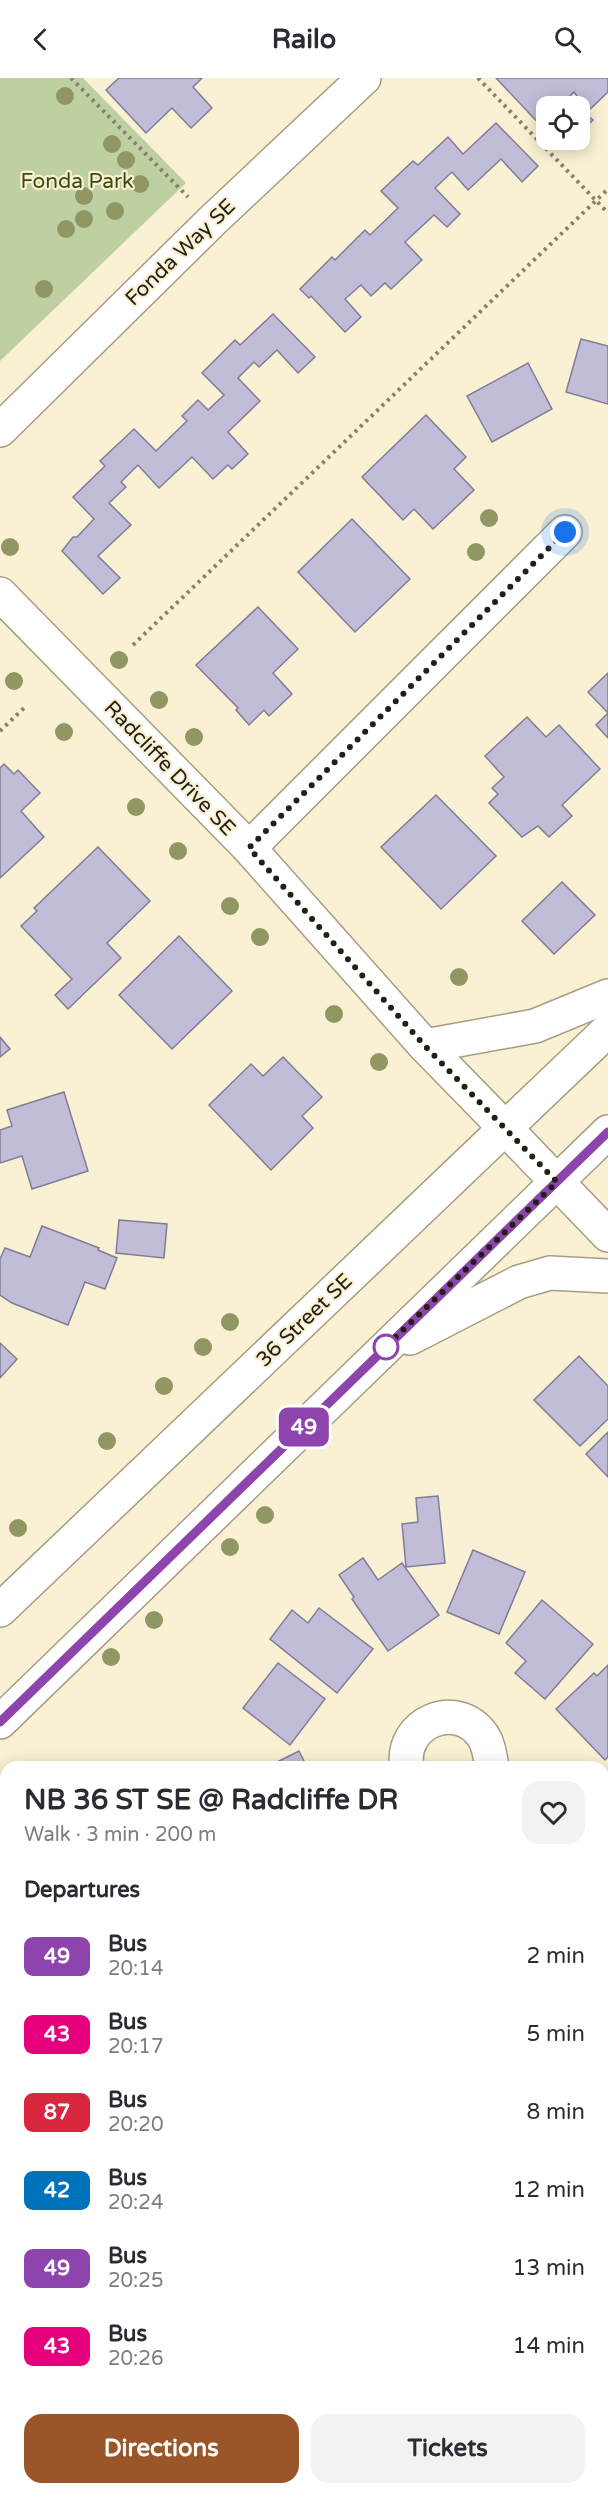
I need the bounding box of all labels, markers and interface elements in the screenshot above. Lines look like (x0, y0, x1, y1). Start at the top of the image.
icon: back (24, 23, 57, 56)
text: Railo (272, 23, 336, 56)
icon: search (551, 23, 584, 56)
map controls (536, 96, 590, 150)
button: locate (536, 96, 590, 150)
park label: Fonda Park (21, 169, 133, 194)
street label: Fonda Way SE (120, 194, 240, 311)
your location (550, 517, 580, 547)
street label: Radcliffe Drive SE (99, 696, 241, 841)
street label: 36 Street SE (251, 1268, 358, 1372)
unlabelled marker (373, 1334, 399, 1360)
line badge: 49 (277, 1408, 331, 1446)
text: 49 (291, 1415, 317, 1440)
button: heart (522, 1781, 585, 1844)
text: NB 36 ST SE @ Radcliffe DR (24, 1783, 398, 1817)
text: Walk · 3 min · 200 m (24, 1823, 216, 1847)
text: Departures (24, 1877, 140, 1903)
text: Bus (108, 1931, 147, 1957)
text: 2 min (526, 1943, 585, 1969)
text: 49 (44, 1944, 70, 1969)
text: 20:14 (108, 1957, 163, 1981)
text: Bus (108, 2009, 147, 2035)
text: 5 min (526, 2021, 585, 2047)
text: 43 (44, 2022, 70, 2047)
text: 20:17 (108, 2035, 163, 2059)
text: Bus (108, 2087, 147, 2113)
text: 8 min (526, 2099, 585, 2125)
text: 87 (44, 2100, 70, 2125)
text: 20:20 (108, 2113, 163, 2137)
text: Bus (108, 2165, 147, 2191)
text: 12 min (513, 2177, 585, 2203)
text: 42 (44, 2178, 70, 2203)
text: 20:24 (108, 2191, 163, 2215)
text: Bus (108, 2243, 147, 2269)
text: 13 min (513, 2255, 585, 2281)
text: 49 (44, 2256, 70, 2281)
text: 20:25 (108, 2269, 163, 2293)
text: Bus (108, 2321, 147, 2347)
text: 14 min (513, 2333, 585, 2359)
text: 43 (44, 2334, 70, 2359)
text: 20:26 (108, 2347, 163, 2371)
button: Directions (24, 2414, 299, 2483)
button: Tickets (311, 2414, 585, 2483)

